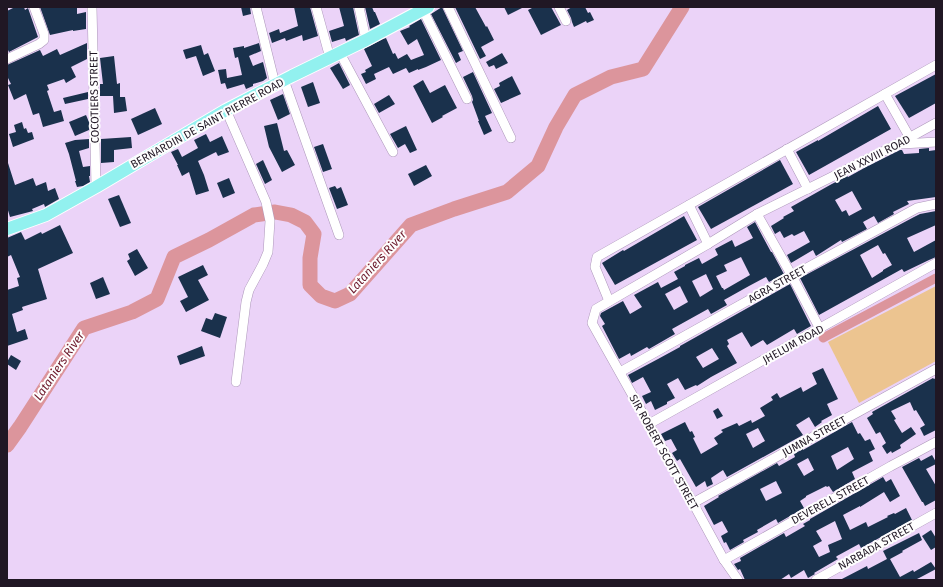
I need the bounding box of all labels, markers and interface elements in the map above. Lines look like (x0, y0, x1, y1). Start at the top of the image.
street label: COCOTIERS STREET (87, 50, 102, 143)
street label: BERNARDIN DE SAINT PIERRE ROAD (128, 76, 286, 171)
street label: JEAN XXVIII ROAD (832, 133, 913, 182)
water label: Lataniers River (345, 227, 409, 296)
street label: AGRA STREET (746, 263, 809, 306)
street label: JHELUM ROAD (760, 322, 826, 367)
water label: Lataniers River (31, 329, 87, 403)
street label: SIR ROBERT SCOTT STREET (626, 392, 701, 512)
street label: JUMNA STREET (780, 413, 849, 459)
street label: DEVERELL STREET (789, 474, 872, 527)
street label: NARBADA STREET (836, 520, 917, 573)

